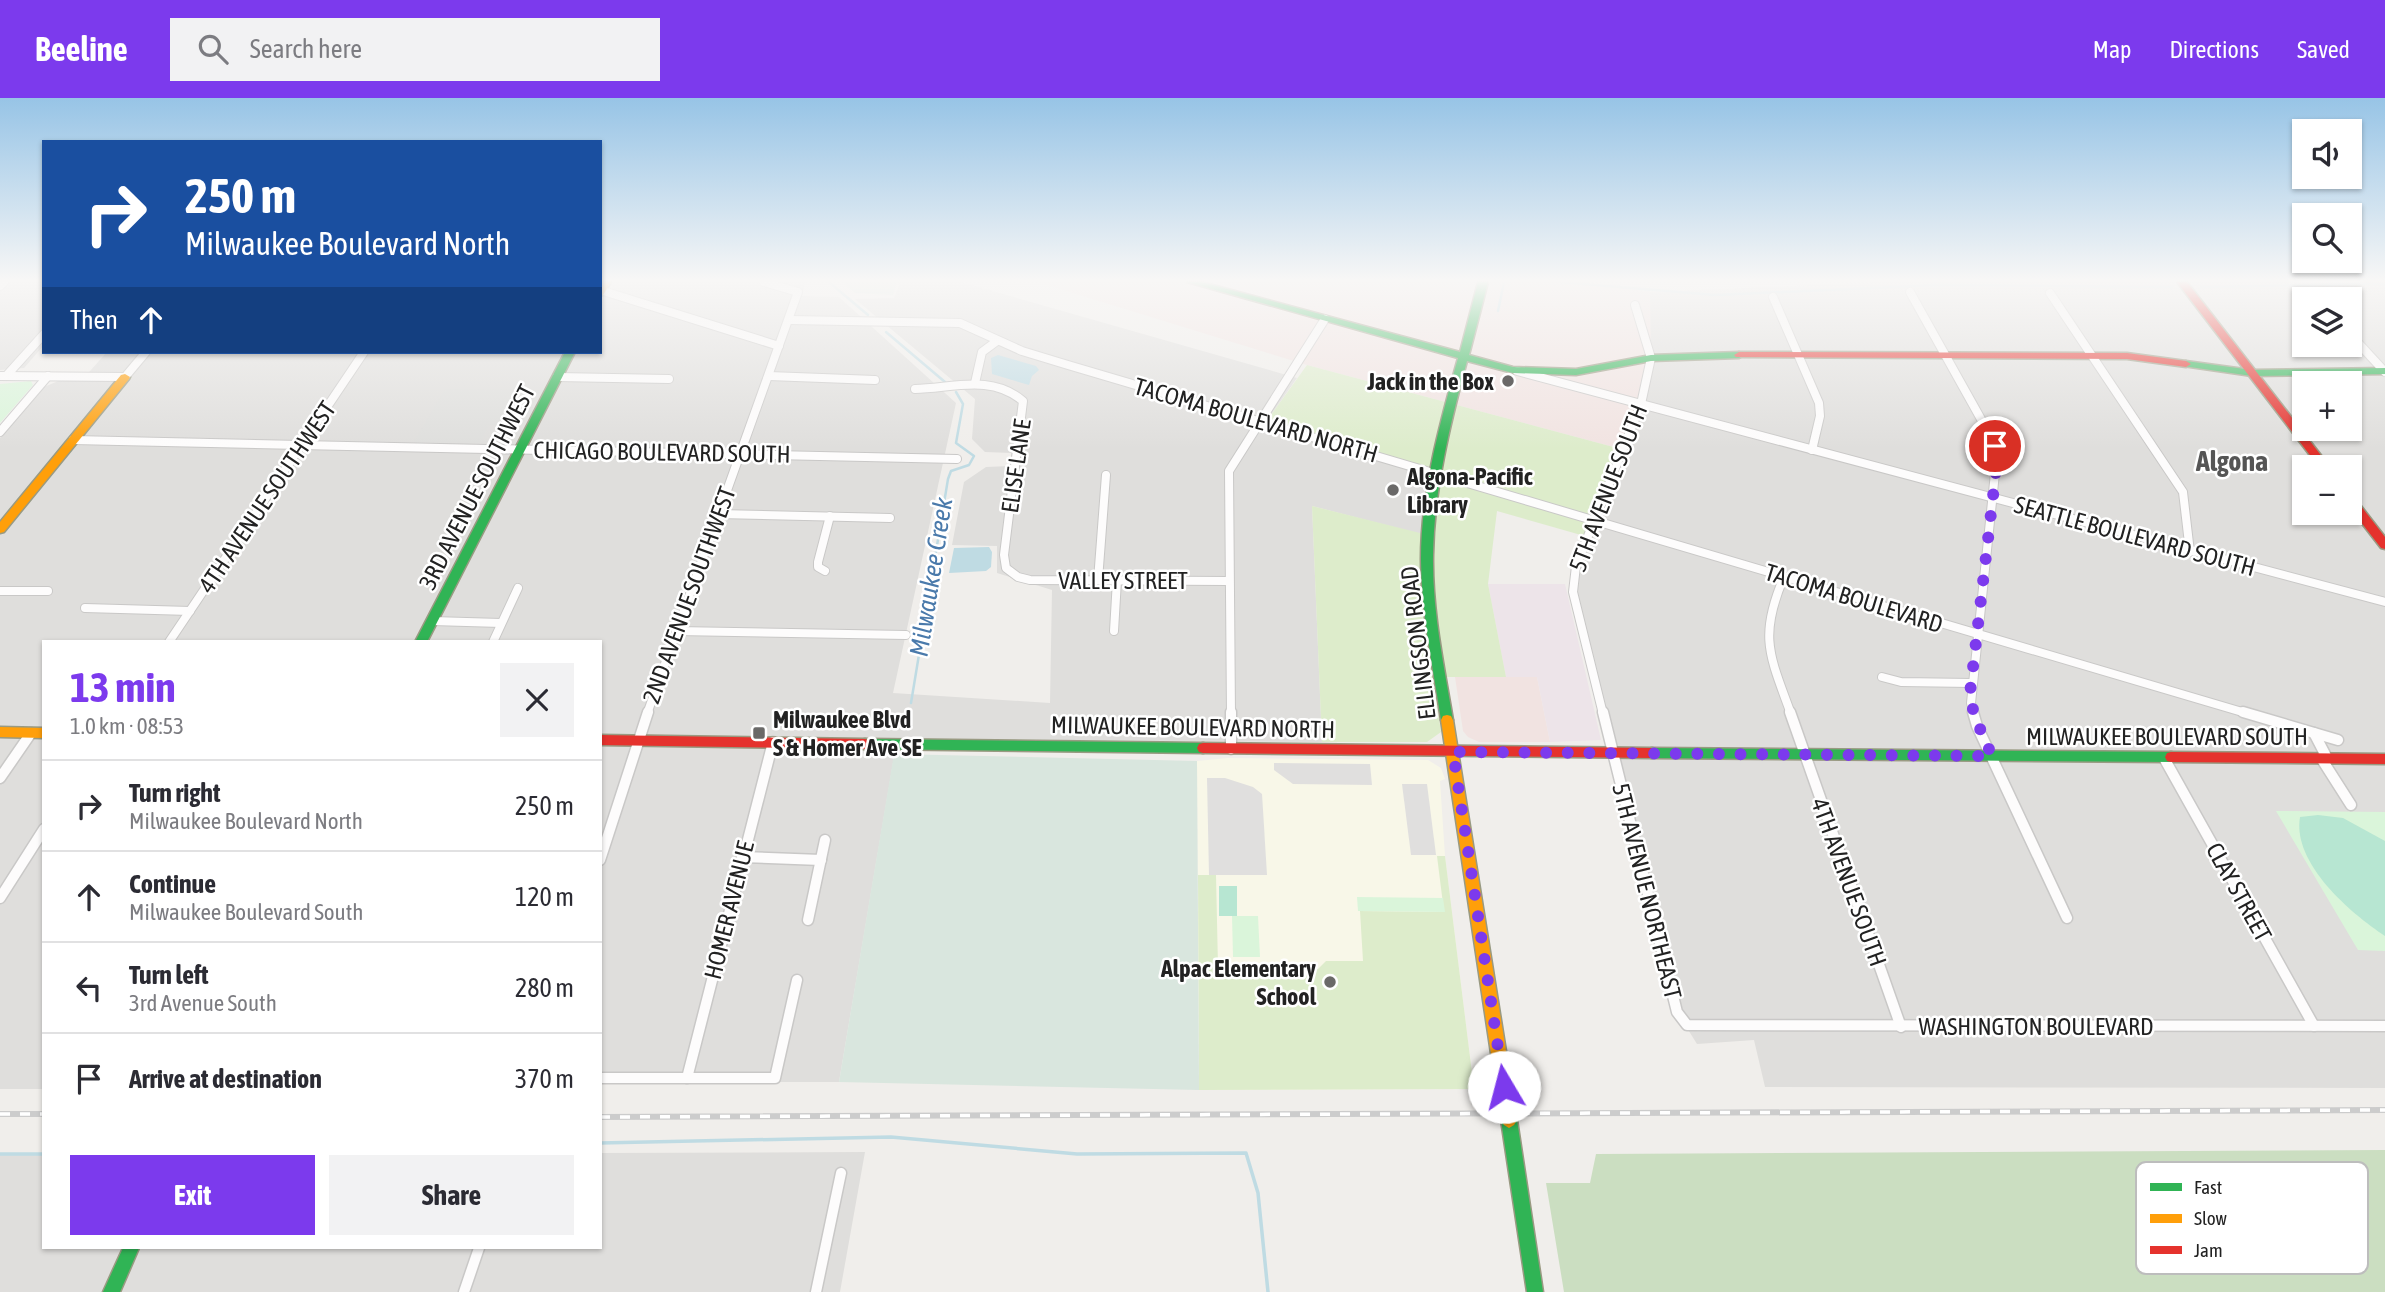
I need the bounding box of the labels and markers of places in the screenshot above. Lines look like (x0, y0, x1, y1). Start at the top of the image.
place label: Jack in the Box (1366, 368, 1494, 395)
marker: Jack in the Box (1500, 373, 1516, 389)
pin (1965, 416, 2025, 476)
place label: Algona-Pacific Library (1406, 463, 1533, 518)
marker: Algona-Pacific Library (1385, 482, 1401, 498)
place label: Milwaukee Blvd S & Homer Ave SE (773, 706, 922, 761)
marker: Milwaukee Blvd S & Homer Ave SE (751, 725, 767, 741)
place label: Alpac Elementary School (1160, 955, 1317, 1010)
marker: Alpac Elementary School (1322, 974, 1338, 990)

